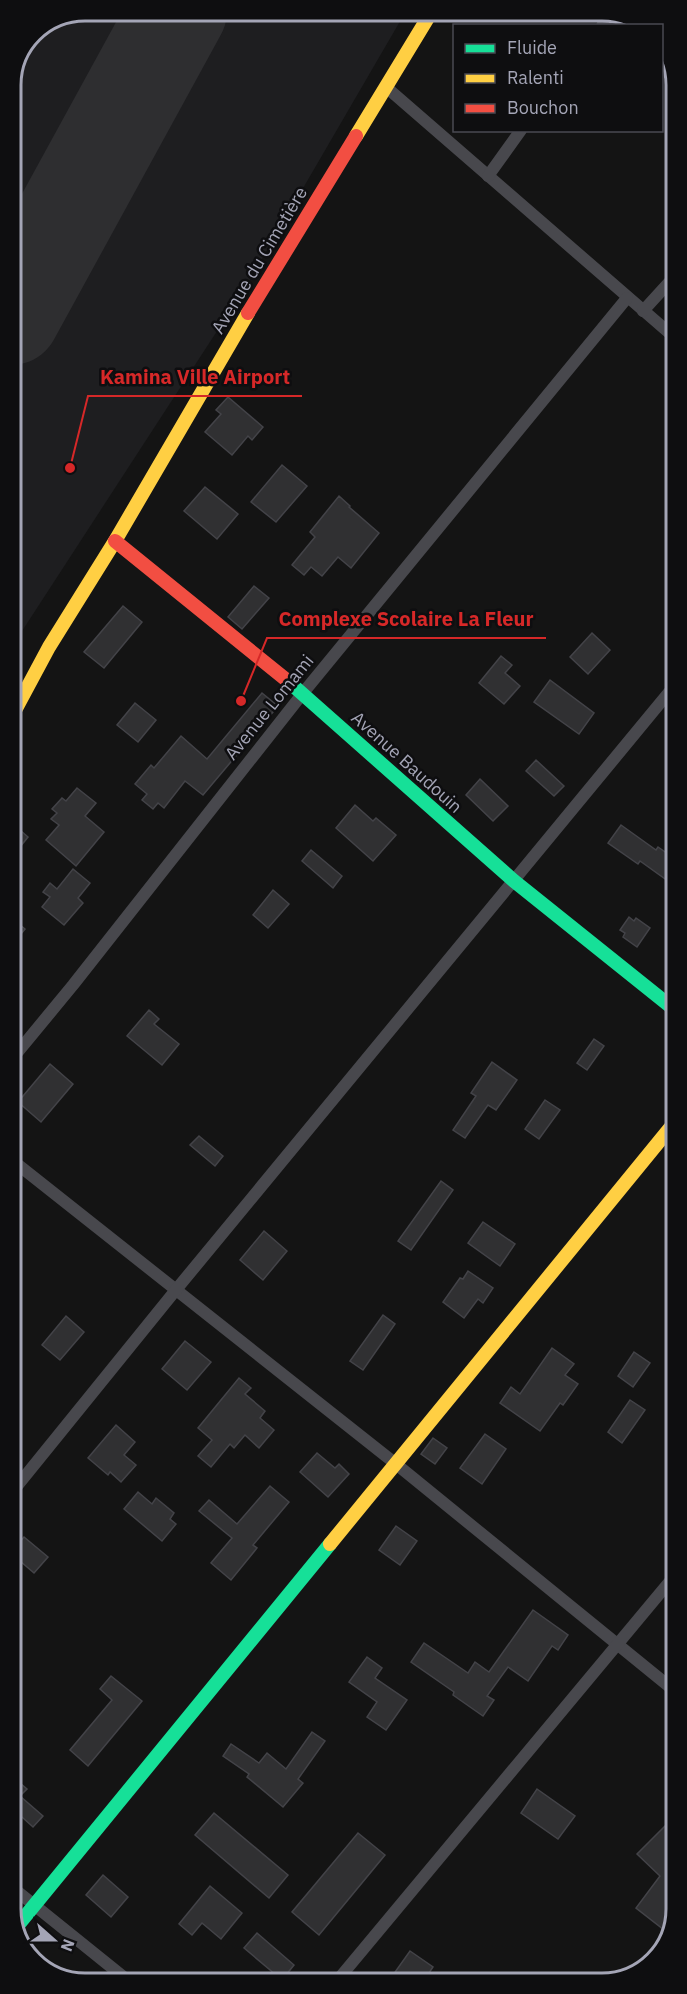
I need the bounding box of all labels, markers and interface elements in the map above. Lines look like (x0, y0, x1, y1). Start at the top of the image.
legend (453, 24, 663, 132)
text: Fluide (507, 36, 557, 59)
text: Ralenti (507, 66, 564, 89)
text: Bouchon (507, 96, 579, 119)
street label: Avenue du Cimetière (206, 182, 312, 338)
callout: Kamina Ville Airport (88, 358, 302, 396)
text: Kamina Ville Airport (100, 363, 290, 390)
callout: Complexe Scolaire La Fleur (267, 600, 546, 638)
text: Complexe Scolaire La Fleur (278, 605, 534, 632)
street label: Avenue Lomami (220, 650, 318, 764)
street label: Avenue Baudouin (347, 706, 467, 818)
north arrow (24, 1910, 84, 1970)
text: N (57, 1936, 79, 1954)

